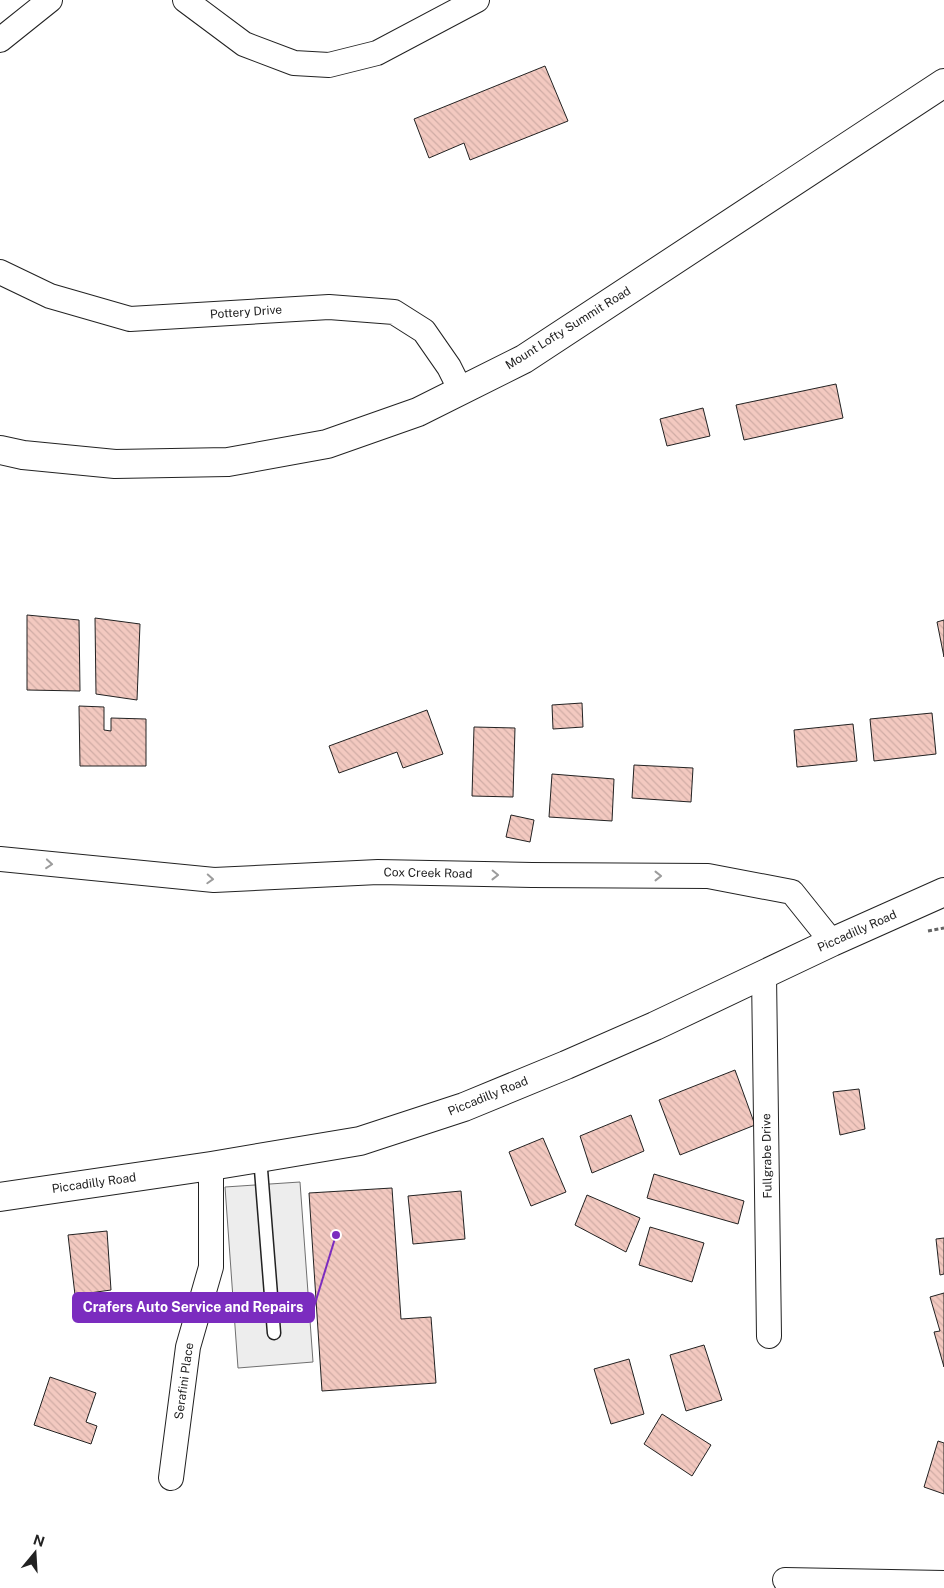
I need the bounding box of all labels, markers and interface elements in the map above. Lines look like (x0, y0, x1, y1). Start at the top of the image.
street label: Mount Lofty Summit Road (503, 284, 633, 372)
street label: Pottery Drive (209, 302, 283, 322)
one-way arrow (45, 858, 53, 869)
street label: Cox Creek Road (383, 865, 473, 881)
one-way arrow (491, 869, 499, 880)
one-way arrow (654, 871, 662, 881)
one-way arrow (207, 874, 215, 885)
street label: Piccadilly Road (815, 907, 899, 955)
street label: Piccadilly Road (446, 1074, 530, 1118)
street label: Fullgrabe Drive (759, 1113, 775, 1199)
street label: Piccadilly Road (51, 1170, 137, 1196)
callout: Crafers Auto Service and Repairs (73, 1293, 314, 1322)
text: Crafers Auto Service and Repairs (83, 1299, 303, 1315)
street label: Serafini Place (172, 1341, 196, 1420)
north arrow (10, 1528, 60, 1578)
text: N (31, 1531, 47, 1550)

